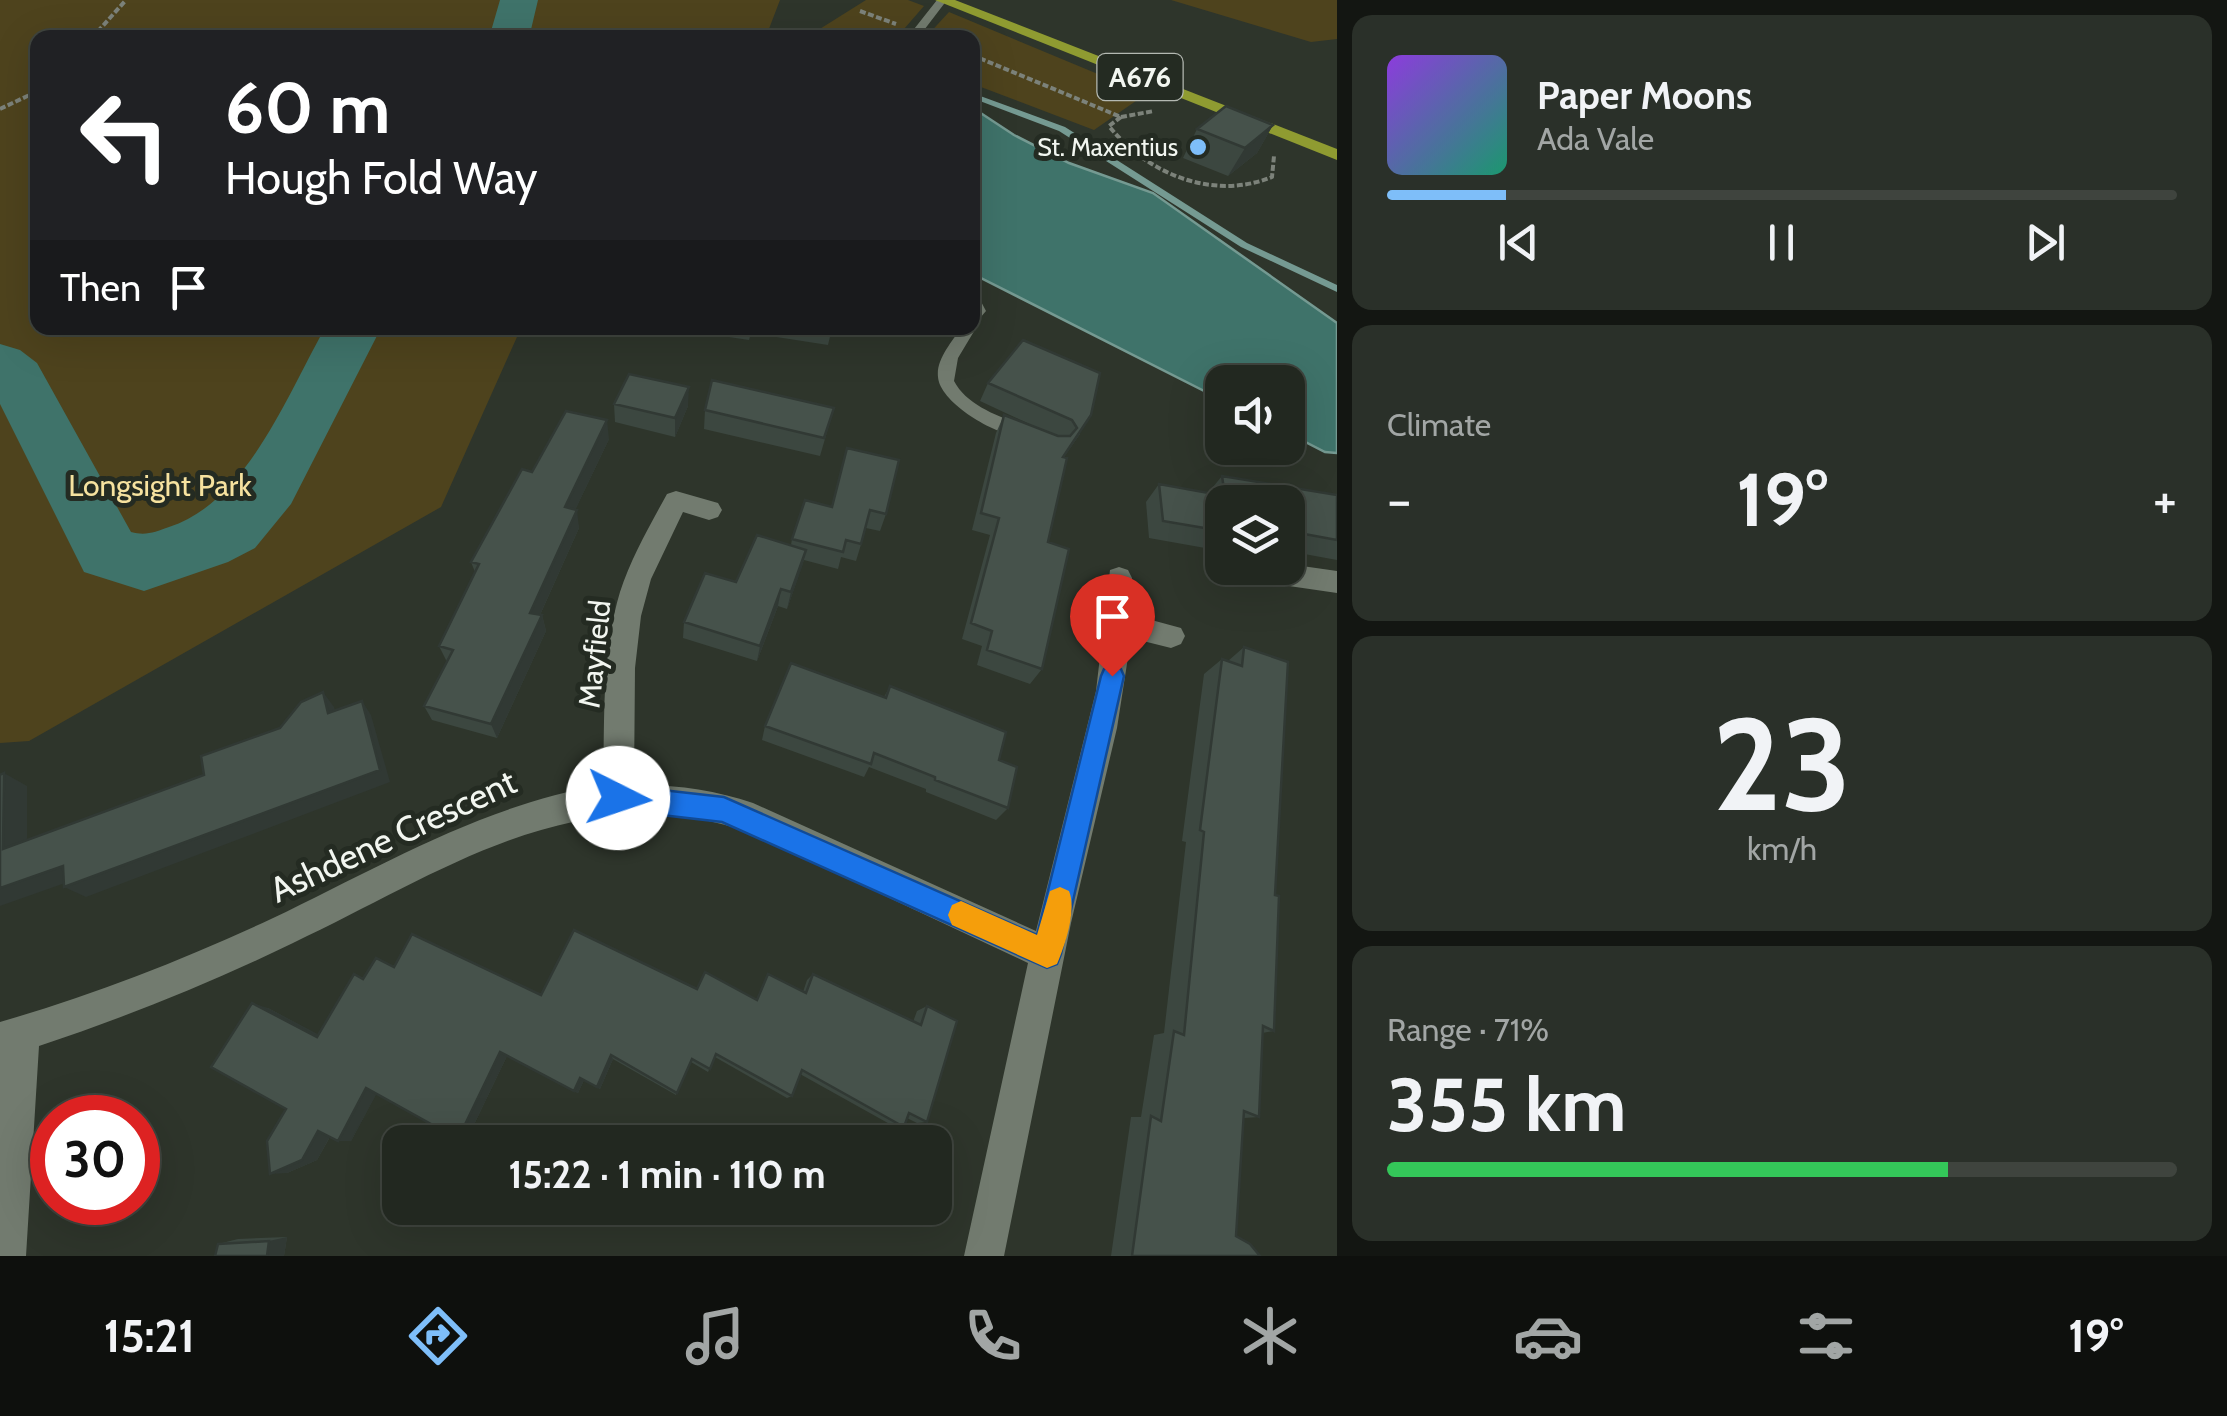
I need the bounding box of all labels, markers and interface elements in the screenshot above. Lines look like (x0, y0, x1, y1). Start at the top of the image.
road number: A676 (1098, 54, 1182, 100)
text: 60 m (225, 65, 390, 151)
icon: left (60, 70, 190, 200)
text: Paper Moons (1537, 72, 1752, 119)
text: Ada Vale (1537, 119, 1654, 158)
place label: St. Maxentius (1037, 132, 1178, 162)
marker: St. Maxentius (1187, 136, 1209, 158)
text: Hough Fold Way (225, 151, 537, 205)
icon: previous (1491, 215, 1546, 270)
icon: pause (1754, 215, 1809, 270)
icon: next (2018, 215, 2073, 270)
icon: arrive (161, 260, 216, 315)
text: Then (60, 264, 141, 311)
map controls (1205, 365, 1305, 585)
button: sound (1205, 365, 1305, 465)
text: Climate (1387, 405, 1491, 444)
text: 19° (1736, 454, 1828, 545)
text: − (1387, 466, 1411, 533)
text: + (2153, 466, 2177, 533)
park label: Longsight Park (68, 467, 252, 504)
button: layers (1205, 485, 1305, 585)
pin (1070, 574, 1155, 677)
icon: arrive (1085, 589, 1140, 644)
street label: Mayfield (570, 598, 619, 710)
text: 23 (1713, 685, 1851, 843)
position arrow (566, 746, 670, 850)
street label: Ashdene Crescent (263, 760, 523, 911)
text: km/h (1747, 829, 1817, 868)
text: Range · 71% (1387, 1010, 1549, 1049)
text: 355 km (1387, 1059, 1626, 1150)
speed limit sign: 30 (30, 1095, 160, 1225)
text: 15:22 · 1 min · 110 m (508, 1151, 826, 1198)
icon: directions (403, 1301, 473, 1371)
icon: music (680, 1301, 750, 1371)
icon: phone (958, 1301, 1028, 1371)
icon: climate (1235, 1301, 1305, 1371)
icon: car (1513, 1301, 1583, 1371)
icon: filters (1791, 1301, 1861, 1371)
text: 15:21 (104, 1309, 195, 1363)
text: 19° (2068, 1309, 2123, 1363)

